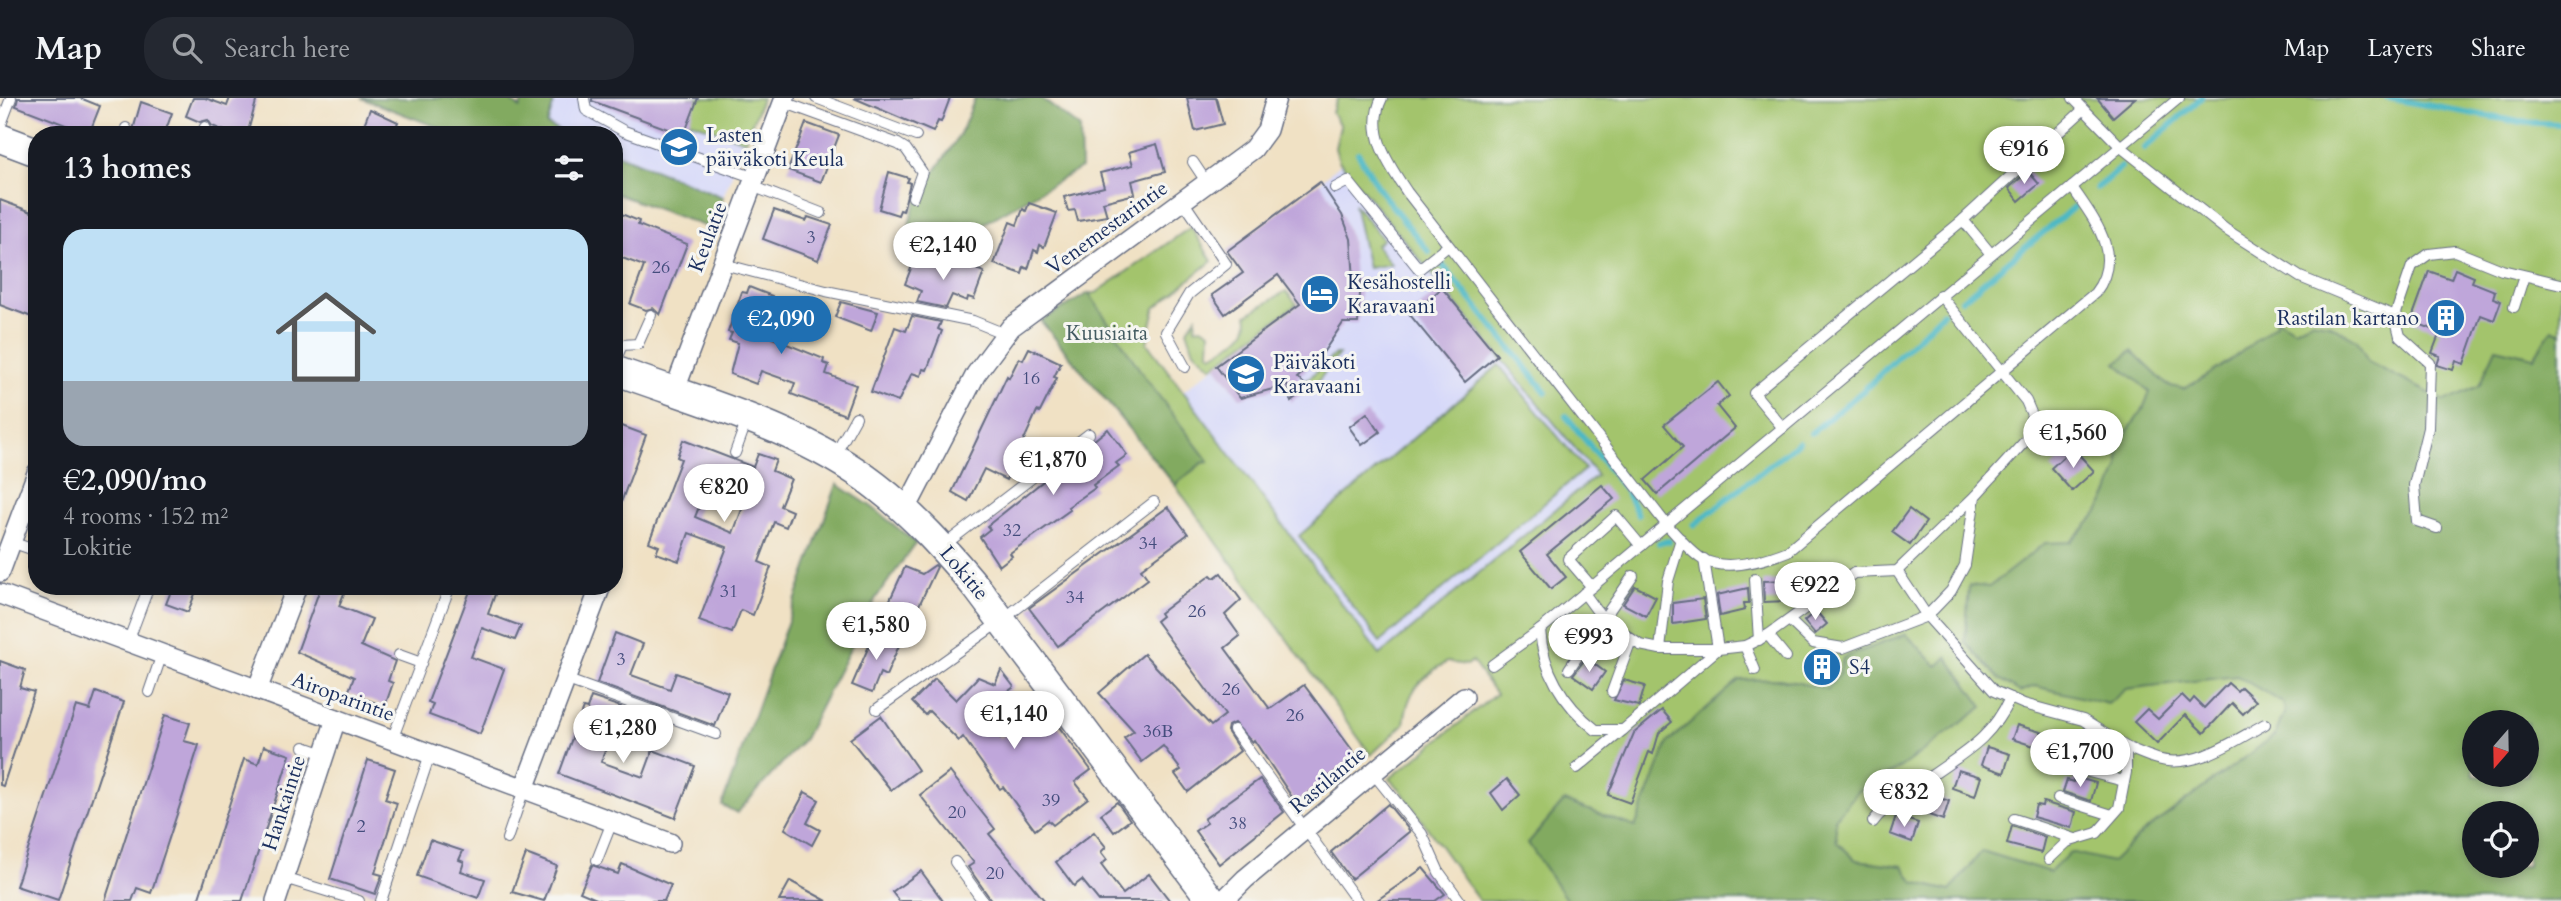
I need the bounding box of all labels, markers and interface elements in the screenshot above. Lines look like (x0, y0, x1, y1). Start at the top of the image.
search box (144, 17, 634, 80)
text: Map (35, 26, 102, 71)
icon: search (168, 29, 206, 67)
text: Search here (224, 31, 350, 66)
text: Map (2284, 32, 2330, 65)
text: Layers (2368, 32, 2433, 65)
text: Share (2471, 32, 2526, 65)
place label: Lasten päiväkoti Keula (706, 121, 844, 174)
school or university icon: Lasten päiväkoti Keula (658, 126, 700, 168)
pin: €916 (1983, 126, 2065, 186)
text: €916 (1999, 133, 2049, 164)
text: 13 homes (63, 148, 192, 189)
icon: filters (550, 149, 588, 187)
street label: Venemestarintie (1040, 174, 1174, 282)
street label: Keulatie (681, 198, 735, 276)
pin: €2,140 (886, 222, 1000, 282)
house number: 3 (806, 225, 816, 250)
text: €2,140 (909, 229, 977, 260)
house number: 26 (652, 255, 670, 280)
place label: Kesähostelli Karavaani (1347, 268, 1451, 321)
hotel icon: Kesähostelli Karavaani (1299, 273, 1341, 315)
icon: home (263, 274, 389, 400)
pin: €2,090 (724, 296, 838, 356)
building icon: Rastilan kartano (2425, 297, 2467, 339)
text: €2,090 (747, 303, 815, 334)
place label: Rastilan kartano (2277, 304, 2419, 333)
park label: Kuusiaita (1066, 319, 1148, 348)
place label: Päiväkoti Karavaani (1273, 348, 1361, 401)
school or university icon: Päiväkoti Karavaani (1225, 353, 1267, 395)
house number: 16 (1022, 366, 1040, 391)
pin: €1,560 (2016, 410, 2130, 470)
text: €1,560 (2039, 417, 2107, 448)
pin: €1,870 (996, 438, 1110, 497)
text: €1,870 (1019, 444, 1087, 475)
text: €2,090/mo (63, 460, 207, 501)
pin: €820 (683, 464, 765, 524)
text: €820 (699, 471, 749, 502)
text: 4 rooms · 152 m² (63, 501, 228, 532)
house number: 32 (1003, 518, 1021, 543)
house number: 34 (1139, 531, 1157, 556)
text: Lokitie (63, 532, 132, 563)
street label: Lokitie (933, 539, 995, 607)
pin: €922 (1774, 562, 1856, 622)
text: €922 (1790, 569, 1840, 600)
house number: 31 (720, 579, 738, 604)
house number: 34 (1066, 585, 1084, 610)
house number: 26 (1188, 599, 1206, 624)
pin: €1,580 (819, 602, 933, 662)
text: €1,580 (842, 609, 910, 640)
pin: €993 (1548, 614, 1630, 674)
text: €993 (1564, 621, 1614, 652)
building icon: S4 (1801, 646, 1843, 688)
house number: 3 (616, 647, 626, 672)
place label: S4 (1849, 653, 1871, 682)
street label: Airoparintie (287, 665, 399, 729)
house number: 26 (1222, 677, 1240, 702)
pin: €1,140 (957, 692, 1071, 751)
text: €1,140 (980, 698, 1048, 729)
house number: 26 (1286, 703, 1304, 728)
pin: €1,280 (566, 706, 680, 765)
north arrow (2462, 710, 2539, 788)
map controls (2462, 710, 2539, 878)
text: €1,280 (589, 712, 657, 743)
house number: 36B (1143, 719, 1173, 744)
pin: €1,700 (2023, 730, 2137, 789)
text: €1,700 (2046, 736, 2114, 767)
street label: Rastilantie (1284, 739, 1372, 821)
street label: Hankaintie (255, 752, 313, 854)
pin: €832 (1863, 770, 1945, 829)
text: €832 (1879, 776, 1929, 807)
house number: 39 (1042, 788, 1060, 813)
house number: 20 (948, 800, 966, 825)
button: locate (2462, 801, 2539, 878)
house number: 38 (1229, 811, 1247, 836)
house number: 2 (356, 814, 366, 839)
house number: 20 (986, 861, 1004, 886)

